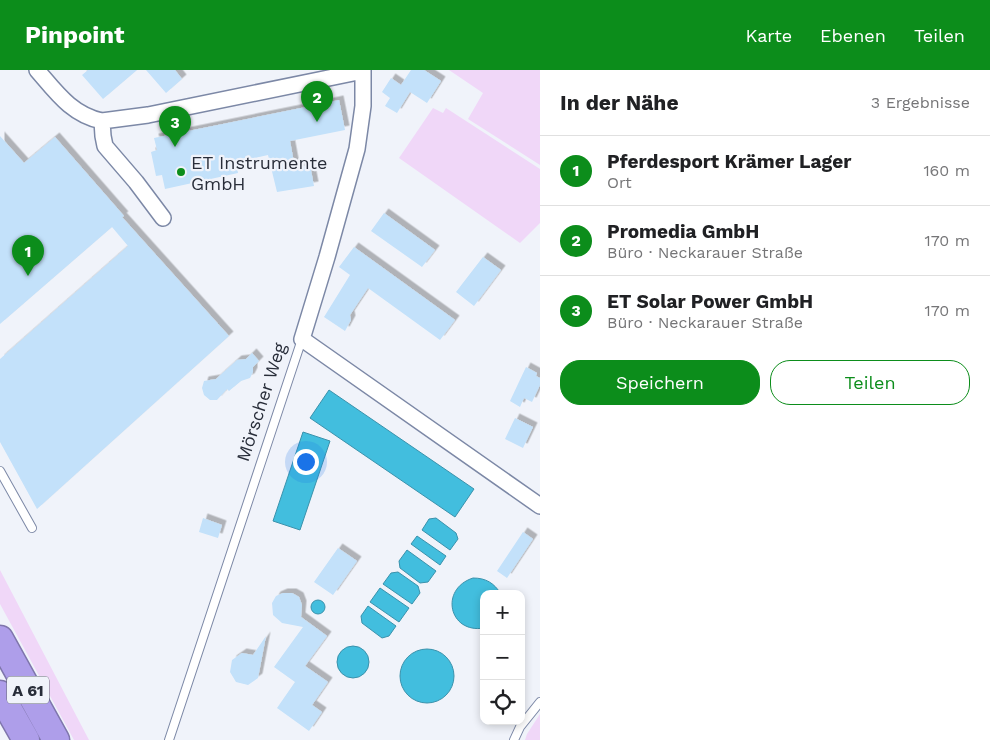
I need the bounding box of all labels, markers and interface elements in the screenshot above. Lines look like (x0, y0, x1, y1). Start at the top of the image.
text: Pinpoint (25, 21, 125, 49)
text: Karte (746, 25, 792, 46)
text: Ebenen (820, 25, 886, 46)
text: Teilen (914, 25, 965, 46)
pin: 2 (301, 81, 333, 122)
text: In der Nähe (560, 90, 679, 115)
text: 3 Ergebnisse (871, 93, 970, 112)
pin: 3 (159, 106, 191, 147)
text: Pferdesport Krämer Lager (607, 150, 851, 173)
place label: ET Instrumente GmbH (191, 152, 327, 194)
text: 1 (573, 161, 579, 180)
text: 160 m (923, 161, 970, 180)
marker: ET Instrumente GmbH (175, 166, 187, 178)
text: Ort (607, 173, 632, 192)
text: Promedia GmbH (607, 220, 759, 243)
text: 2 (571, 231, 581, 250)
text: 170 m (924, 231, 970, 250)
pin: 1 (12, 235, 44, 276)
text: Büro · Neckarauer Straße (607, 243, 803, 262)
text: ET Solar Power GmbH (607, 290, 813, 313)
text: 3 (571, 301, 581, 320)
text: 170 m (924, 301, 970, 320)
text: Büro · Neckarauer Straße (607, 313, 803, 332)
street label: Mörscher Weg (232, 340, 290, 464)
button: Speichern (560, 360, 760, 405)
button: Teilen (770, 360, 970, 405)
your location (293, 449, 319, 475)
map controls (480, 590, 525, 725)
button: + (480, 590, 525, 635)
button: − (480, 635, 525, 680)
road number: A 61 (7, 676, 49, 704)
button: locate (480, 680, 525, 725)

